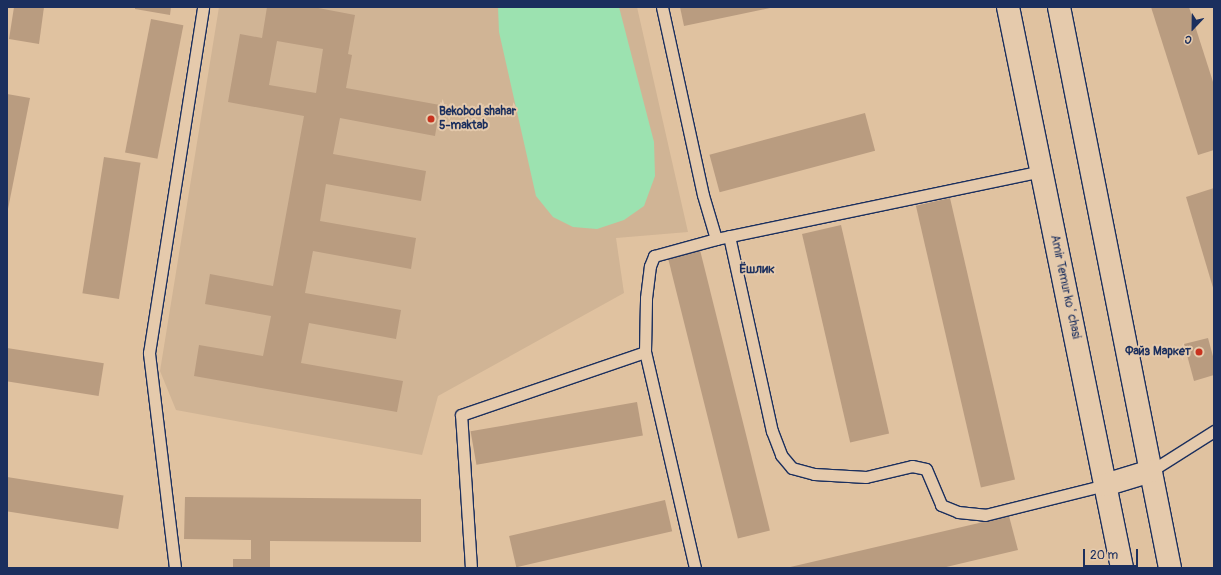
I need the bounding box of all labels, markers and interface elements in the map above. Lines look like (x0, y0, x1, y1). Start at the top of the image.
north arrow (1173, 8, 1213, 48)
text: С (1183, 32, 1194, 47)
place label: Bekobod shahar 5-maktab (439, 105, 516, 133)
marker: Bekobod shahar 5-maktab (426, 114, 436, 124)
street label: Amir Temur koʻchasi (1047, 234, 1083, 340)
district label: Ёшлик (739, 261, 775, 277)
place label: Файз Маркет (1125, 345, 1191, 359)
marker: Файз Маркет (1194, 347, 1204, 357)
scale bar (1085, 541, 1140, 567)
text: 20 m (1090, 548, 1118, 563)

